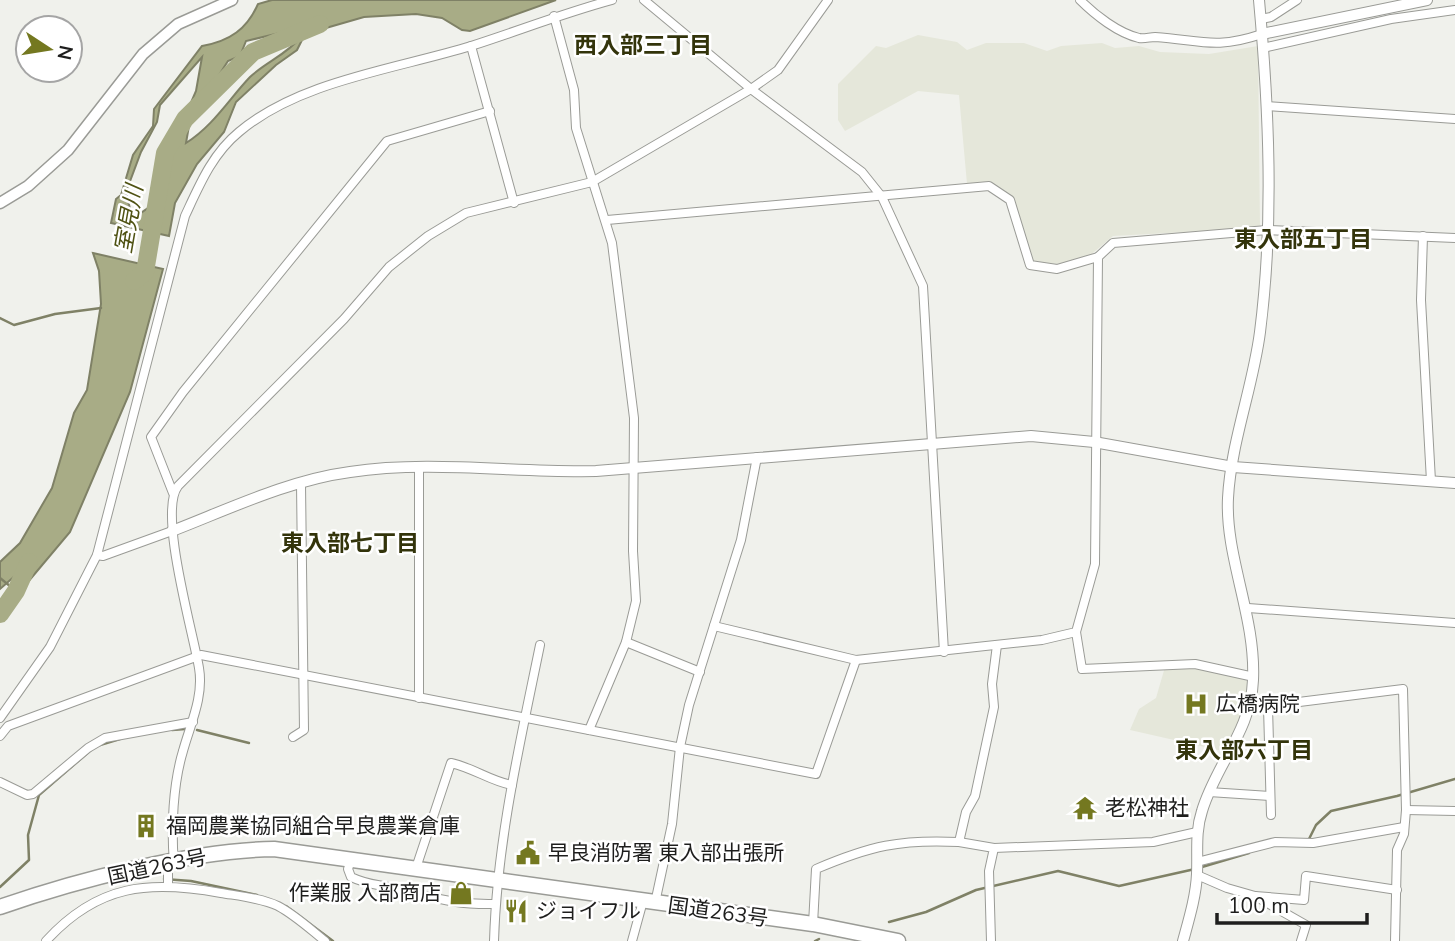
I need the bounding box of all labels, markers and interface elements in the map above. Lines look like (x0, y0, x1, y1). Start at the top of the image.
north arrow (14, 14, 84, 84)
district label: 西入部三丁目 (574, 30, 712, 61)
text: N (50, 43, 79, 62)
water label: 室見川 (108, 179, 151, 256)
district label: 東入部五丁目 (1234, 224, 1372, 255)
district label: 東入部七丁目 (281, 528, 419, 559)
hospital icon: 広橋病院 (1182, 690, 1210, 718)
place label: 広橋病院 (1216, 690, 1300, 718)
district label: 東入部六丁目 (1175, 735, 1313, 766)
temple icon: 老松神社 (1071, 794, 1099, 822)
place label: 老松神社 (1105, 794, 1189, 822)
building icon: 福岡農業協同組合早良農業倉庫 (132, 812, 160, 840)
place label: 福岡農業協同組合早良農業倉庫 (166, 812, 460, 840)
public building icon: 早良消防署 東入部出張所 (514, 839, 542, 867)
place label: 早良消防署 東入部出張所 (548, 839, 784, 867)
street label: 国道263号 (105, 843, 209, 891)
place label: 作業服 入部商店 (289, 879, 441, 907)
shop icon: 作業服 入部商店 (447, 879, 475, 907)
scale bar (1217, 881, 1368, 925)
street label: 国道263号 (666, 891, 770, 933)
text: 100 m (1228, 892, 1289, 920)
restaurant icon: ジョイフル (502, 897, 530, 925)
place label: ジョイフル (536, 897, 641, 925)

